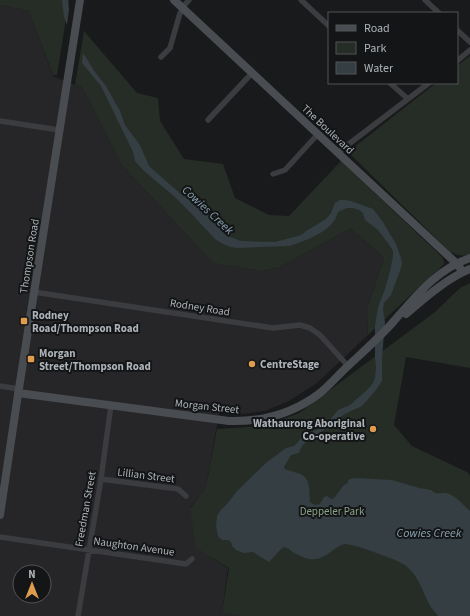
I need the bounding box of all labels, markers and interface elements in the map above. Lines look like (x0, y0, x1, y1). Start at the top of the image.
legend (328, 12, 458, 84)
text: Road (364, 20, 390, 37)
text: Park (364, 40, 386, 57)
text: Water (364, 60, 394, 77)
street label: The Boulevard (298, 101, 357, 158)
water label: Cowies Creek (178, 182, 237, 239)
street label: Thompson Road (16, 218, 43, 295)
street label: Rodney Road (169, 295, 231, 320)
place label: Rodney Road/Thompson Road (32, 308, 139, 336)
marker: Rodney Road/Thompson Road (19, 316, 29, 326)
place label: Morgan Street/Thompson Road (39, 346, 151, 374)
marker: Morgan Street/Thompson Road (26, 354, 36, 364)
place label: CentreStage (260, 357, 320, 372)
marker: CentreStage (247, 359, 257, 369)
street label: Morgan Street (174, 396, 240, 417)
place label: Wathaurong Aboriginal Co-operative (253, 416, 366, 444)
marker: Wathaurong Aboriginal Co-operative (368, 424, 378, 434)
street label: Lillian Street (116, 465, 176, 486)
street label: Freedman Street (71, 470, 100, 548)
park label: Deppeler Park (300, 504, 365, 519)
water label: Cowies Creek (397, 525, 462, 542)
street label: Naughton Avenue (92, 533, 176, 560)
north arrow (12, 564, 52, 604)
text: N (28, 567, 36, 582)

